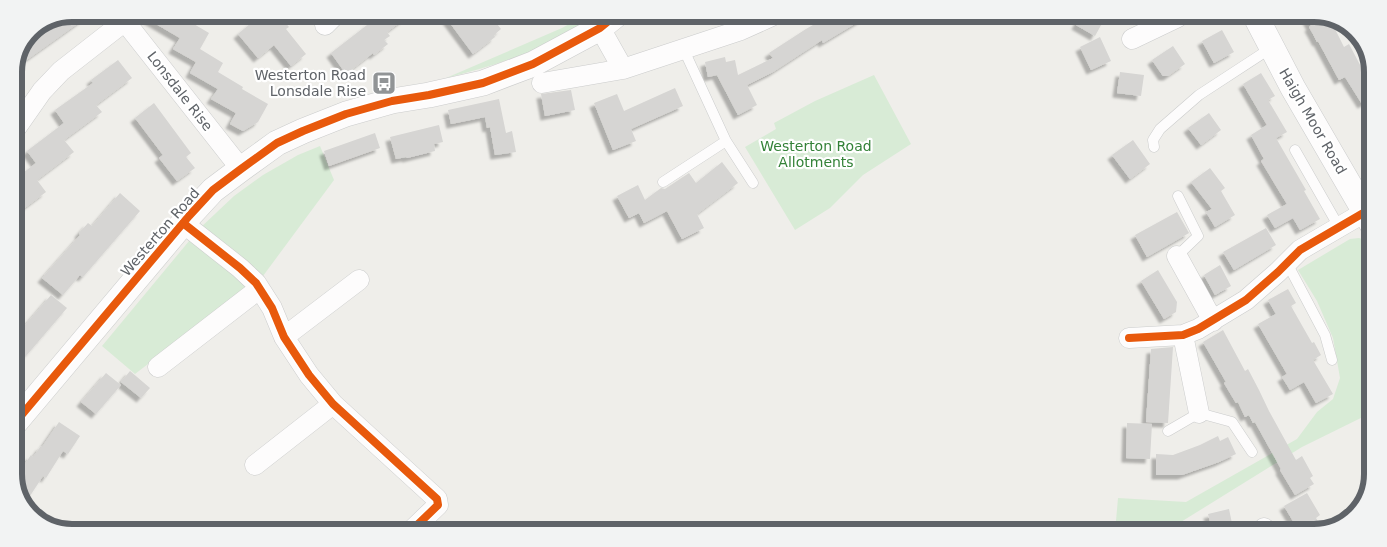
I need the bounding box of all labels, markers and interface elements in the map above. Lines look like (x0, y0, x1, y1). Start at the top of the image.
street label: Lonsdale Rise (144, 48, 216, 134)
street label: Haigh Moor Road (1276, 65, 1350, 177)
place label: Westerton Road Lonsdale Rise (255, 67, 366, 99)
bus stop icon: Westerton Road Lonsdale Rise (371, 70, 397, 96)
park label: Westerton Road Allotments (760, 138, 872, 170)
street label: Westerton Road (117, 185, 203, 279)

